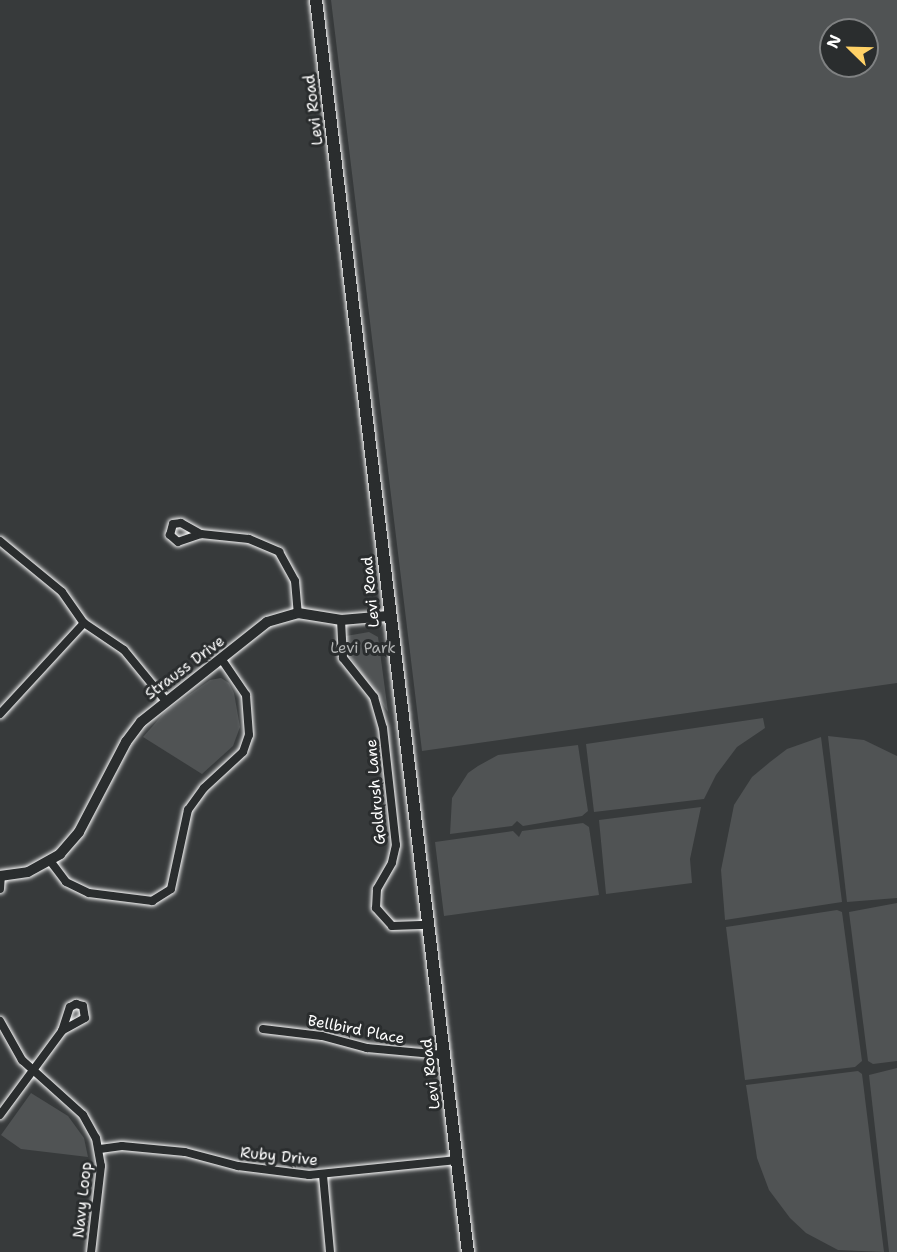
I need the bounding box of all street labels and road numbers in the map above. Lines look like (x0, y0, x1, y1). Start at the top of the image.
street label: Levi Road (301, 74, 327, 146)
street label: Levi Road (358, 556, 384, 628)
street label: Strauss Drive (142, 632, 228, 704)
street label: Goldrush Lane (362, 738, 390, 846)
street label: Bellbird Place (306, 1012, 406, 1048)
street label: Levi Road (418, 1038, 444, 1110)
street label: Ruby Drive (239, 1144, 319, 1170)
street label: Navy Loop (70, 1161, 96, 1239)

